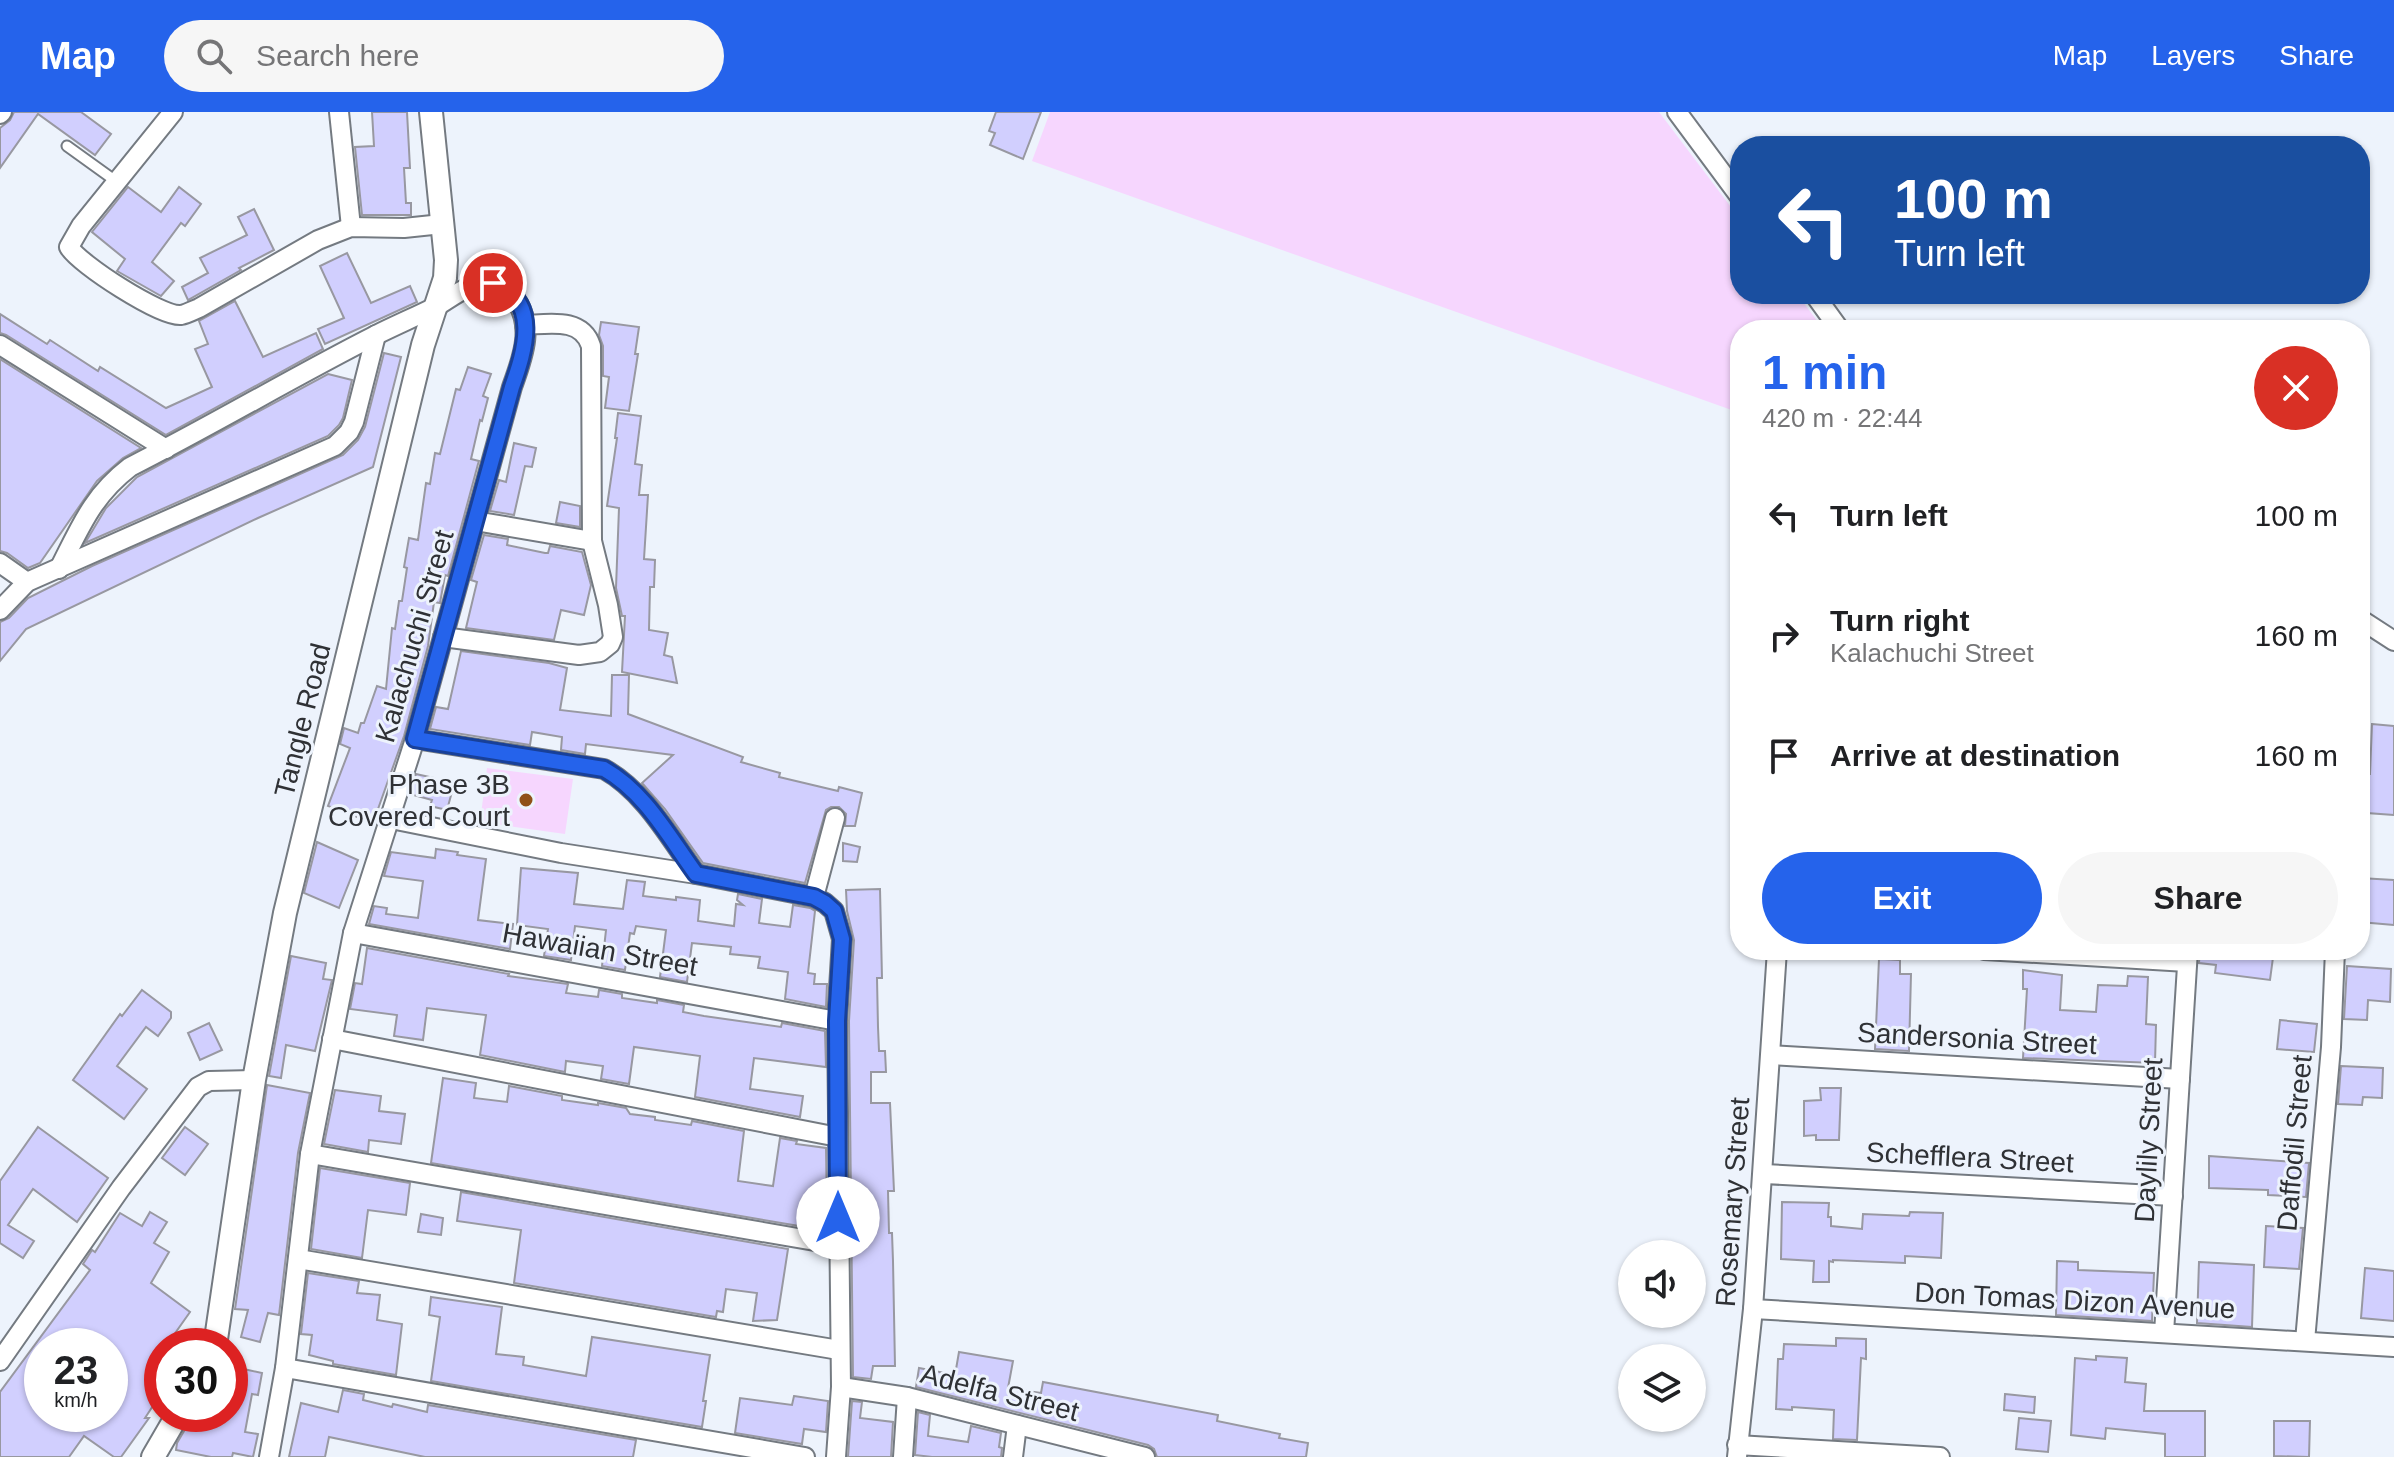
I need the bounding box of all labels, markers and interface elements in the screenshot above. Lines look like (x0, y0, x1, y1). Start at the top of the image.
search box (164, 20, 724, 92)
icon: search (192, 34, 236, 78)
text: Map (40, 35, 116, 77)
text: Search here (256, 39, 419, 72)
text: Map (2053, 40, 2107, 71)
text: Layers (2151, 40, 2235, 71)
text: Share (2279, 40, 2354, 71)
text: 100 m (1894, 167, 2053, 230)
icon: left (1762, 168, 1866, 272)
text: Turn left (1894, 233, 2025, 274)
pin (459, 249, 527, 317)
icon: arrive (471, 261, 515, 305)
text: 1 min (1762, 346, 1887, 399)
button: close (2254, 346, 2338, 430)
text: 420 m · 22:44 (1762, 403, 1922, 433)
icon: left (1762, 494, 1806, 538)
text: Turn left (1830, 499, 1948, 532)
text: 100 m (2255, 499, 2338, 532)
street label: Kalachuchi Street (369, 526, 460, 746)
text: Turn right (1830, 604, 1969, 637)
icon: right (1762, 614, 1806, 658)
text: 160 m (2255, 619, 2338, 652)
text: Kalachuchi Street (1830, 638, 2034, 668)
street label: Tangle Road (268, 640, 337, 800)
icon: arrive (1762, 734, 1806, 778)
text: Arrive at destination (1830, 739, 2120, 772)
text: 160 m (2255, 739, 2338, 772)
place label: Phase 3B Covered Court (328, 769, 510, 832)
marker: Phase 3B Covered Court (517, 791, 535, 809)
button: Exit (1762, 852, 2042, 944)
button: Share (2058, 852, 2338, 944)
street label: Hawaiian Street (500, 917, 700, 982)
street label: Sandersonia Street (1856, 1017, 2098, 1060)
street label: Daffodil Street (2271, 1053, 2318, 1233)
street label: Daylily Street (2129, 1057, 2168, 1223)
street label: Rosemary Street (1710, 1096, 1755, 1308)
street label: Schefflera Street (1865, 1137, 2075, 1178)
position arrow (796, 1176, 880, 1260)
map controls (1618, 1240, 1706, 1432)
button: sound (1618, 1240, 1706, 1328)
street label: Don Tomas Dizon Avenue (1914, 1277, 2236, 1324)
speed limit sign: 30 (144, 1328, 248, 1432)
button: layers (1618, 1344, 1706, 1432)
text: 23 (54, 1348, 98, 1392)
street label: Adelfa Street (918, 1358, 1082, 1427)
text: km/h (54, 1389, 98, 1411)

